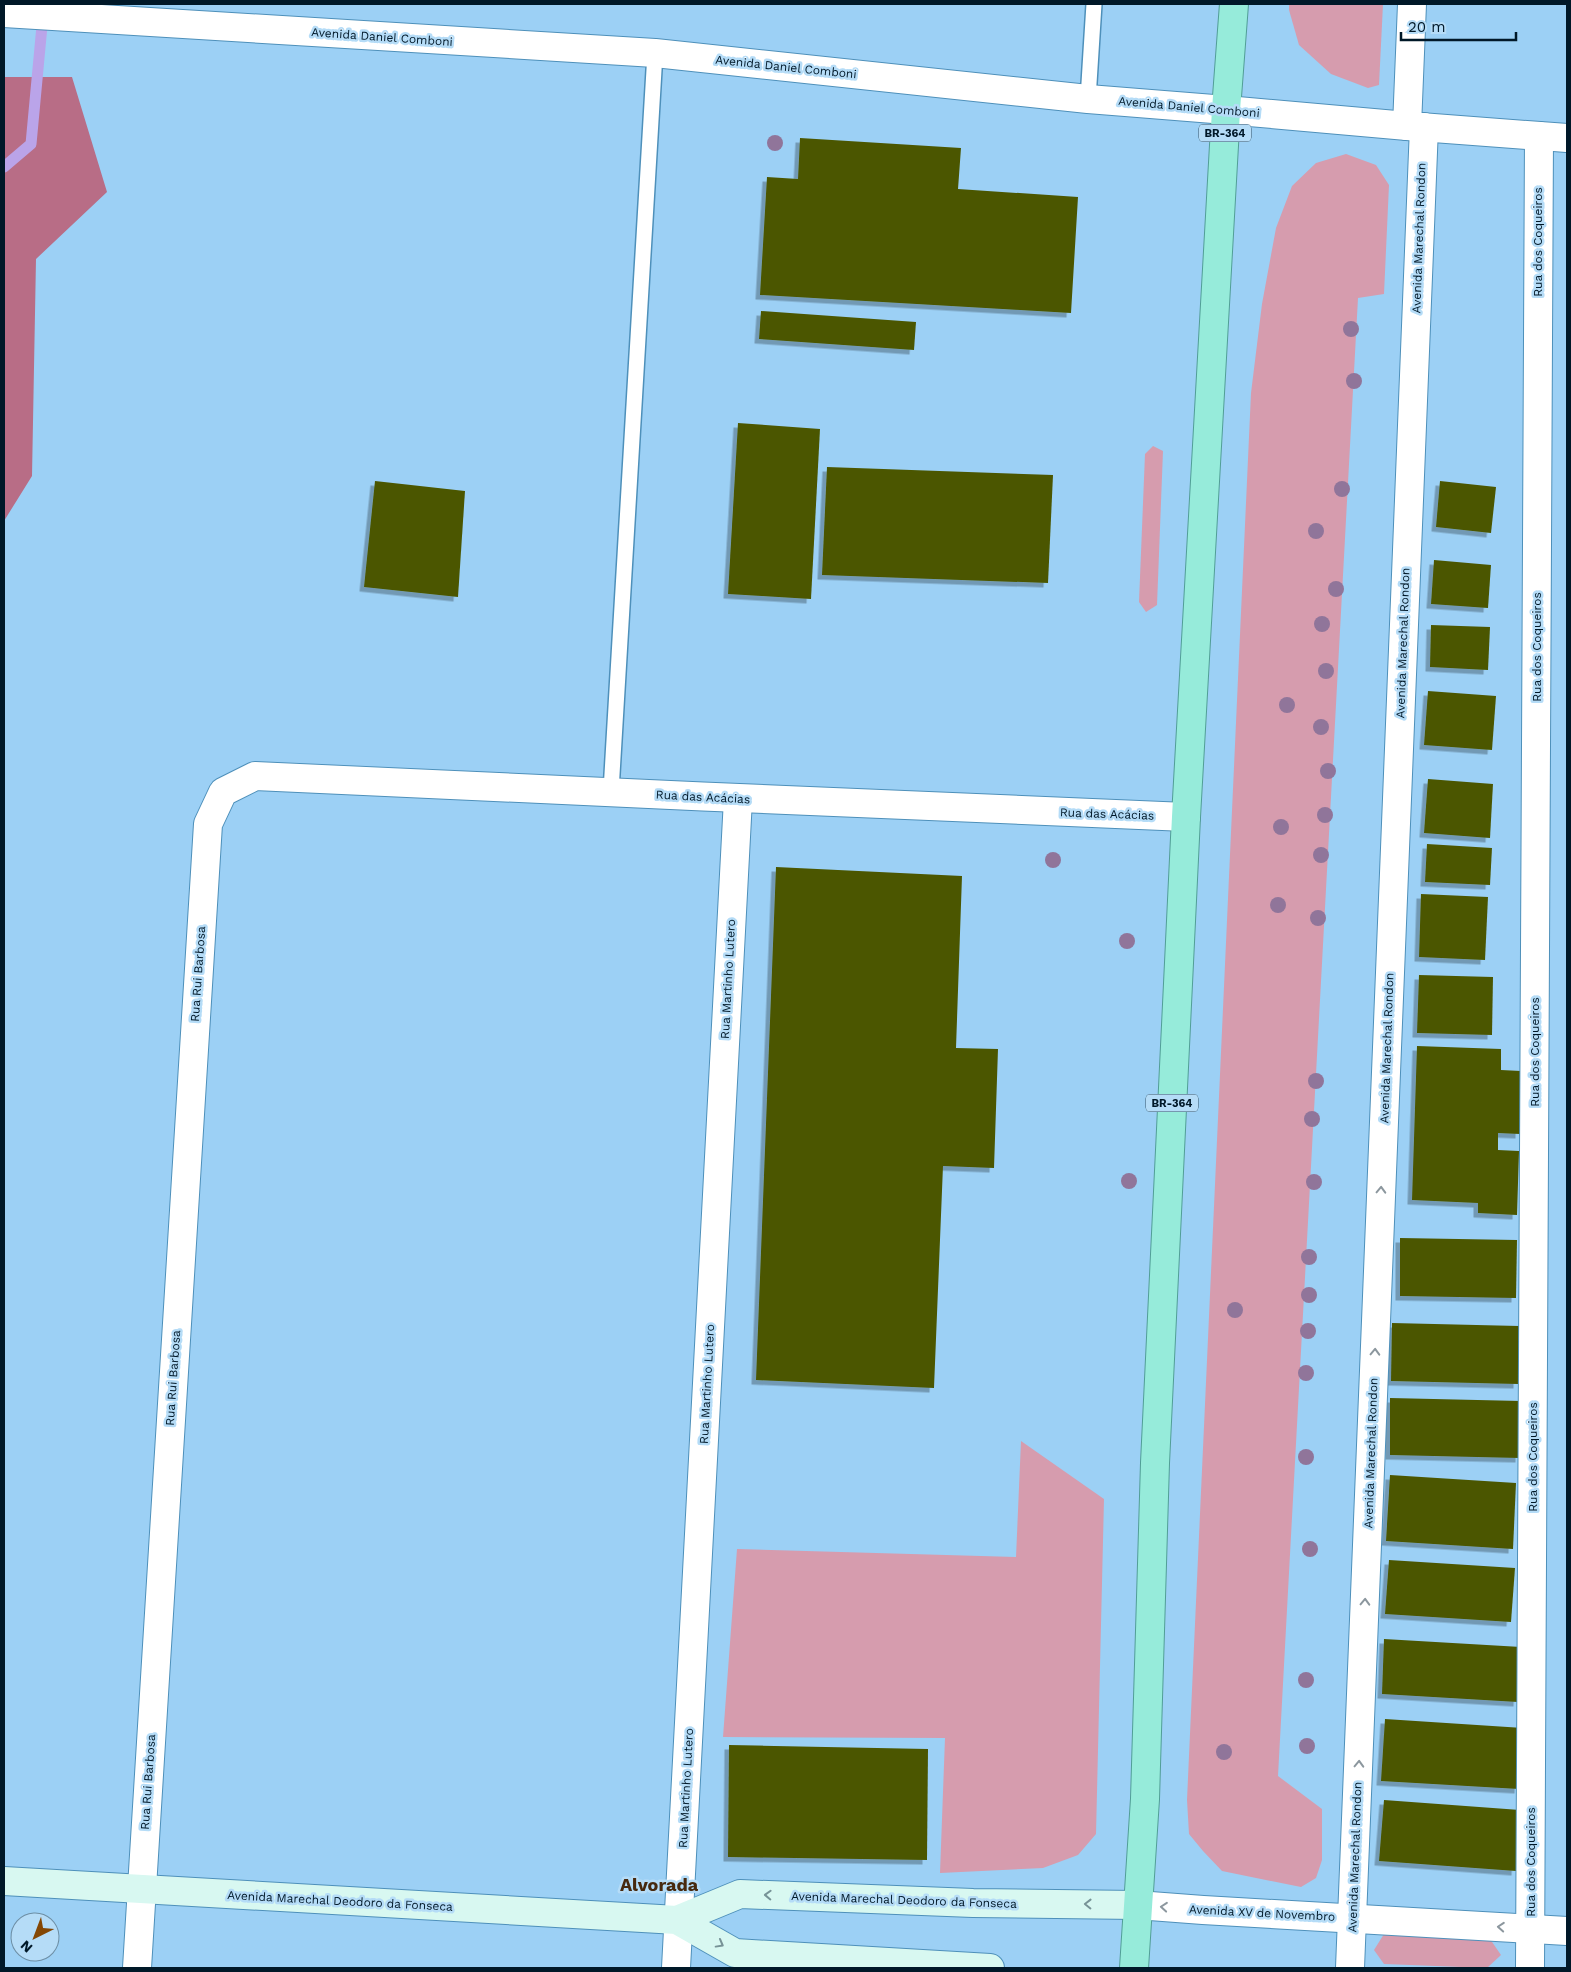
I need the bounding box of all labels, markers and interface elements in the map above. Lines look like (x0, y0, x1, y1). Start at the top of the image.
scale bar (1401, 10, 1516, 42)
text: 20 m (1408, 18, 1446, 36)
street label: Avenida Daniel Comboni (311, 25, 453, 49)
street label: Avenida Daniel Comboni (715, 53, 857, 81)
street label: Avenida Daniel Comboni (1118, 94, 1260, 120)
road number: BR-364 (1199, 125, 1251, 142)
street label: Avenida Marechal Rondon (1409, 162, 1429, 314)
street label: Rua dos Coqueiros (1531, 187, 1545, 297)
street label: Avenida Marechal Rondon (1393, 567, 1413, 719)
street label: Rua dos Coqueiros (1530, 592, 1544, 702)
street label: Rua das Acácias (655, 788, 751, 806)
street label: Rua das Acácias (1060, 805, 1154, 823)
street label: Rua Martinho Lutero (718, 919, 738, 1039)
street label: Rua Rui Barbosa (188, 926, 208, 1022)
street label: Avenida Marechal Rondon (1377, 972, 1397, 1124)
street label: Rua dos Coqueiros (1528, 997, 1542, 1107)
road number: BR-364 (1146, 1094, 1198, 1112)
one-way arrow (1376, 1186, 1387, 1194)
street label: Rua Martinho Lutero (697, 1324, 717, 1444)
street label: Rua Rui Barbosa (163, 1330, 183, 1426)
one-way arrow (1370, 1348, 1380, 1356)
street label: Avenida Marechal Rondon (1361, 1377, 1381, 1529)
street label: Rua dos Coqueiros (1526, 1402, 1540, 1512)
one-way arrow (1360, 1598, 1370, 1606)
street label: Rua Martinho Lutero (676, 1728, 696, 1848)
street label: Rua Rui Barbosa (138, 1734, 158, 1830)
one-way arrow (1353, 1760, 1364, 1768)
street label: Avenida Marechal Rondon (1345, 1781, 1365, 1933)
street label: Rua dos Coqueiros (1524, 1807, 1538, 1917)
district label: Alvorada (620, 1874, 699, 1895)
street label: Avenida Marechal Deodoro da Fonseca (227, 1888, 453, 1914)
street label: Avenida Marechal Deodoro da Fonseca (791, 1889, 1017, 1911)
one-way arrow (764, 1890, 772, 1900)
one-way arrow (1084, 1899, 1092, 1909)
one-way arrow (1160, 1902, 1168, 1913)
street label: Avenida XV de Novembro (1188, 1902, 1336, 1924)
north arrow (10, 1912, 60, 1962)
one-way arrow (1497, 1922, 1505, 1933)
text: N (17, 1937, 36, 1956)
one-way arrow (714, 1938, 723, 1948)

